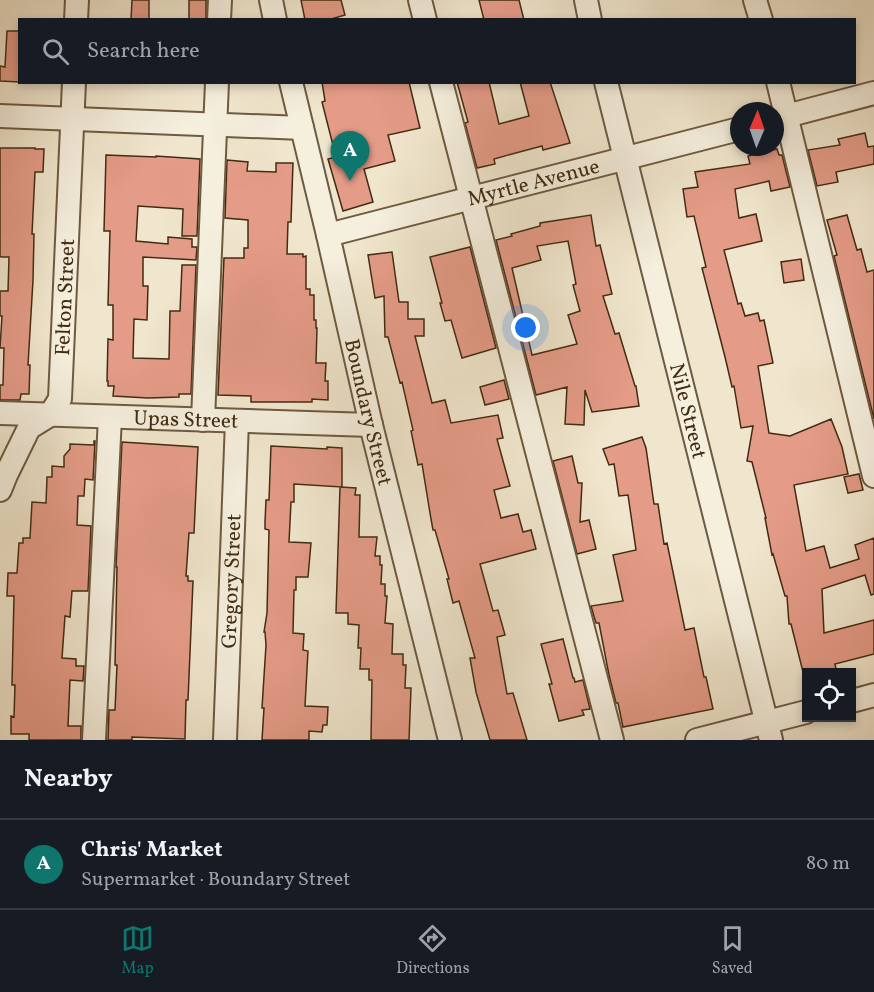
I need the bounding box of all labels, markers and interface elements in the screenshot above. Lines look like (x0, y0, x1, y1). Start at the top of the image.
search box (18, 18, 856, 84)
icon: search (39, 35, 72, 68)
text: Search here (87, 36, 200, 67)
north arrow (730, 102, 784, 156)
pin: A (330, 132, 370, 181)
street label: Myrtle Avenue (465, 153, 603, 214)
street label: Felton Street (49, 238, 83, 356)
your location (511, 313, 540, 342)
street label: Boundary Street (336, 336, 399, 489)
street label: Nile Street (661, 360, 713, 462)
street label: Upas Street (133, 404, 239, 437)
street label: Gregory Street (215, 513, 250, 649)
map controls (802, 668, 856, 722)
button: locate (802, 668, 856, 722)
text: Nearby (24, 761, 113, 797)
text: Chris' Market (81, 835, 222, 866)
text: A (36, 850, 51, 878)
text: 80 m (806, 850, 850, 878)
text: Supermarket · Boundary Street (81, 866, 350, 894)
tab: Map (121, 922, 154, 980)
tab: Directions (396, 922, 470, 980)
tab: Saved (712, 922, 753, 980)

